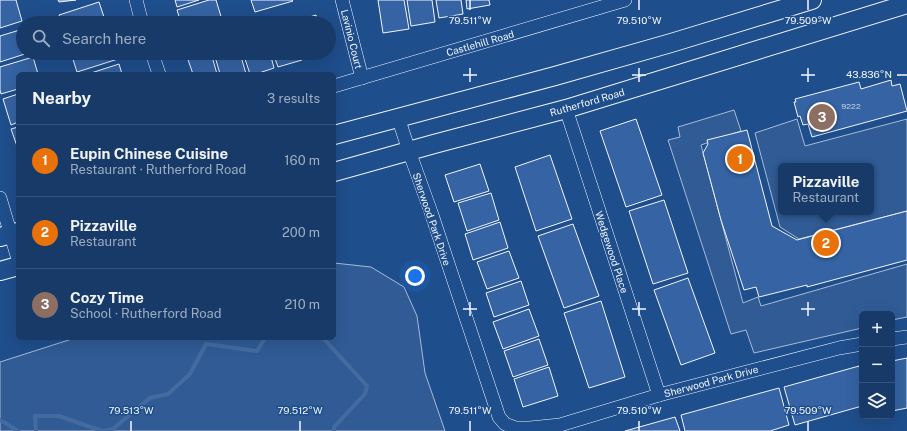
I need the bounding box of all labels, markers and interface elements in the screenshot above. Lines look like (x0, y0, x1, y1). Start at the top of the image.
street label: Lavinio Court (339, 8, 365, 70)
text: 79.511°W (448, 14, 492, 26)
text: 79.510°W (616, 14, 662, 26)
text: 79.509°W (784, 14, 832, 26)
search box (16, 16, 336, 60)
icon: search (30, 27, 52, 49)
street label: Castlehill Road (445, 28, 515, 58)
text: Search here (62, 30, 146, 47)
text: 43.836°N (846, 68, 892, 80)
street label: Rutherford Road (548, 86, 626, 118)
text: Nearby (32, 88, 91, 108)
text: 3 results (267, 91, 320, 106)
house number: 9222 (841, 101, 861, 111)
pin: 3 (809, 102, 835, 132)
pin: 1 (727, 144, 753, 174)
text: Eupin Chinese Cuisine (70, 145, 228, 162)
text: 1 (42, 153, 48, 168)
text: 160 m (284, 153, 320, 168)
text: Restaurant · Rutherford Road (70, 162, 246, 177)
popup (778, 163, 874, 215)
street label: Sherwood Park Drive (410, 171, 454, 267)
text: Pizzaville (793, 173, 860, 190)
text: Restaurant (793, 190, 859, 205)
street label: Wedgewood Place (593, 209, 631, 295)
text: Pizzaville (70, 217, 137, 234)
text: 2 (41, 225, 49, 240)
text: 200 m (282, 225, 320, 240)
pin: 2 (813, 228, 839, 258)
text: Restaurant (70, 234, 136, 249)
your location (405, 266, 425, 286)
text: Cozy Time (70, 289, 144, 306)
text: 3 (41, 297, 49, 312)
text: 210 m (285, 297, 320, 312)
text: School · Rutherford Road (70, 306, 221, 321)
map controls (859, 311, 895, 419)
button: + (859, 311, 895, 347)
button: − (859, 347, 895, 383)
street label: Sherwood Park Drive (662, 363, 760, 399)
button: layers (859, 383, 895, 419)
text: 79.513°W (108, 404, 154, 416)
text: 79.512°W (278, 404, 323, 416)
text: 79.511°W (448, 404, 492, 416)
text: 79.510°W (616, 404, 662, 416)
text: 79.509°W (784, 404, 832, 416)

